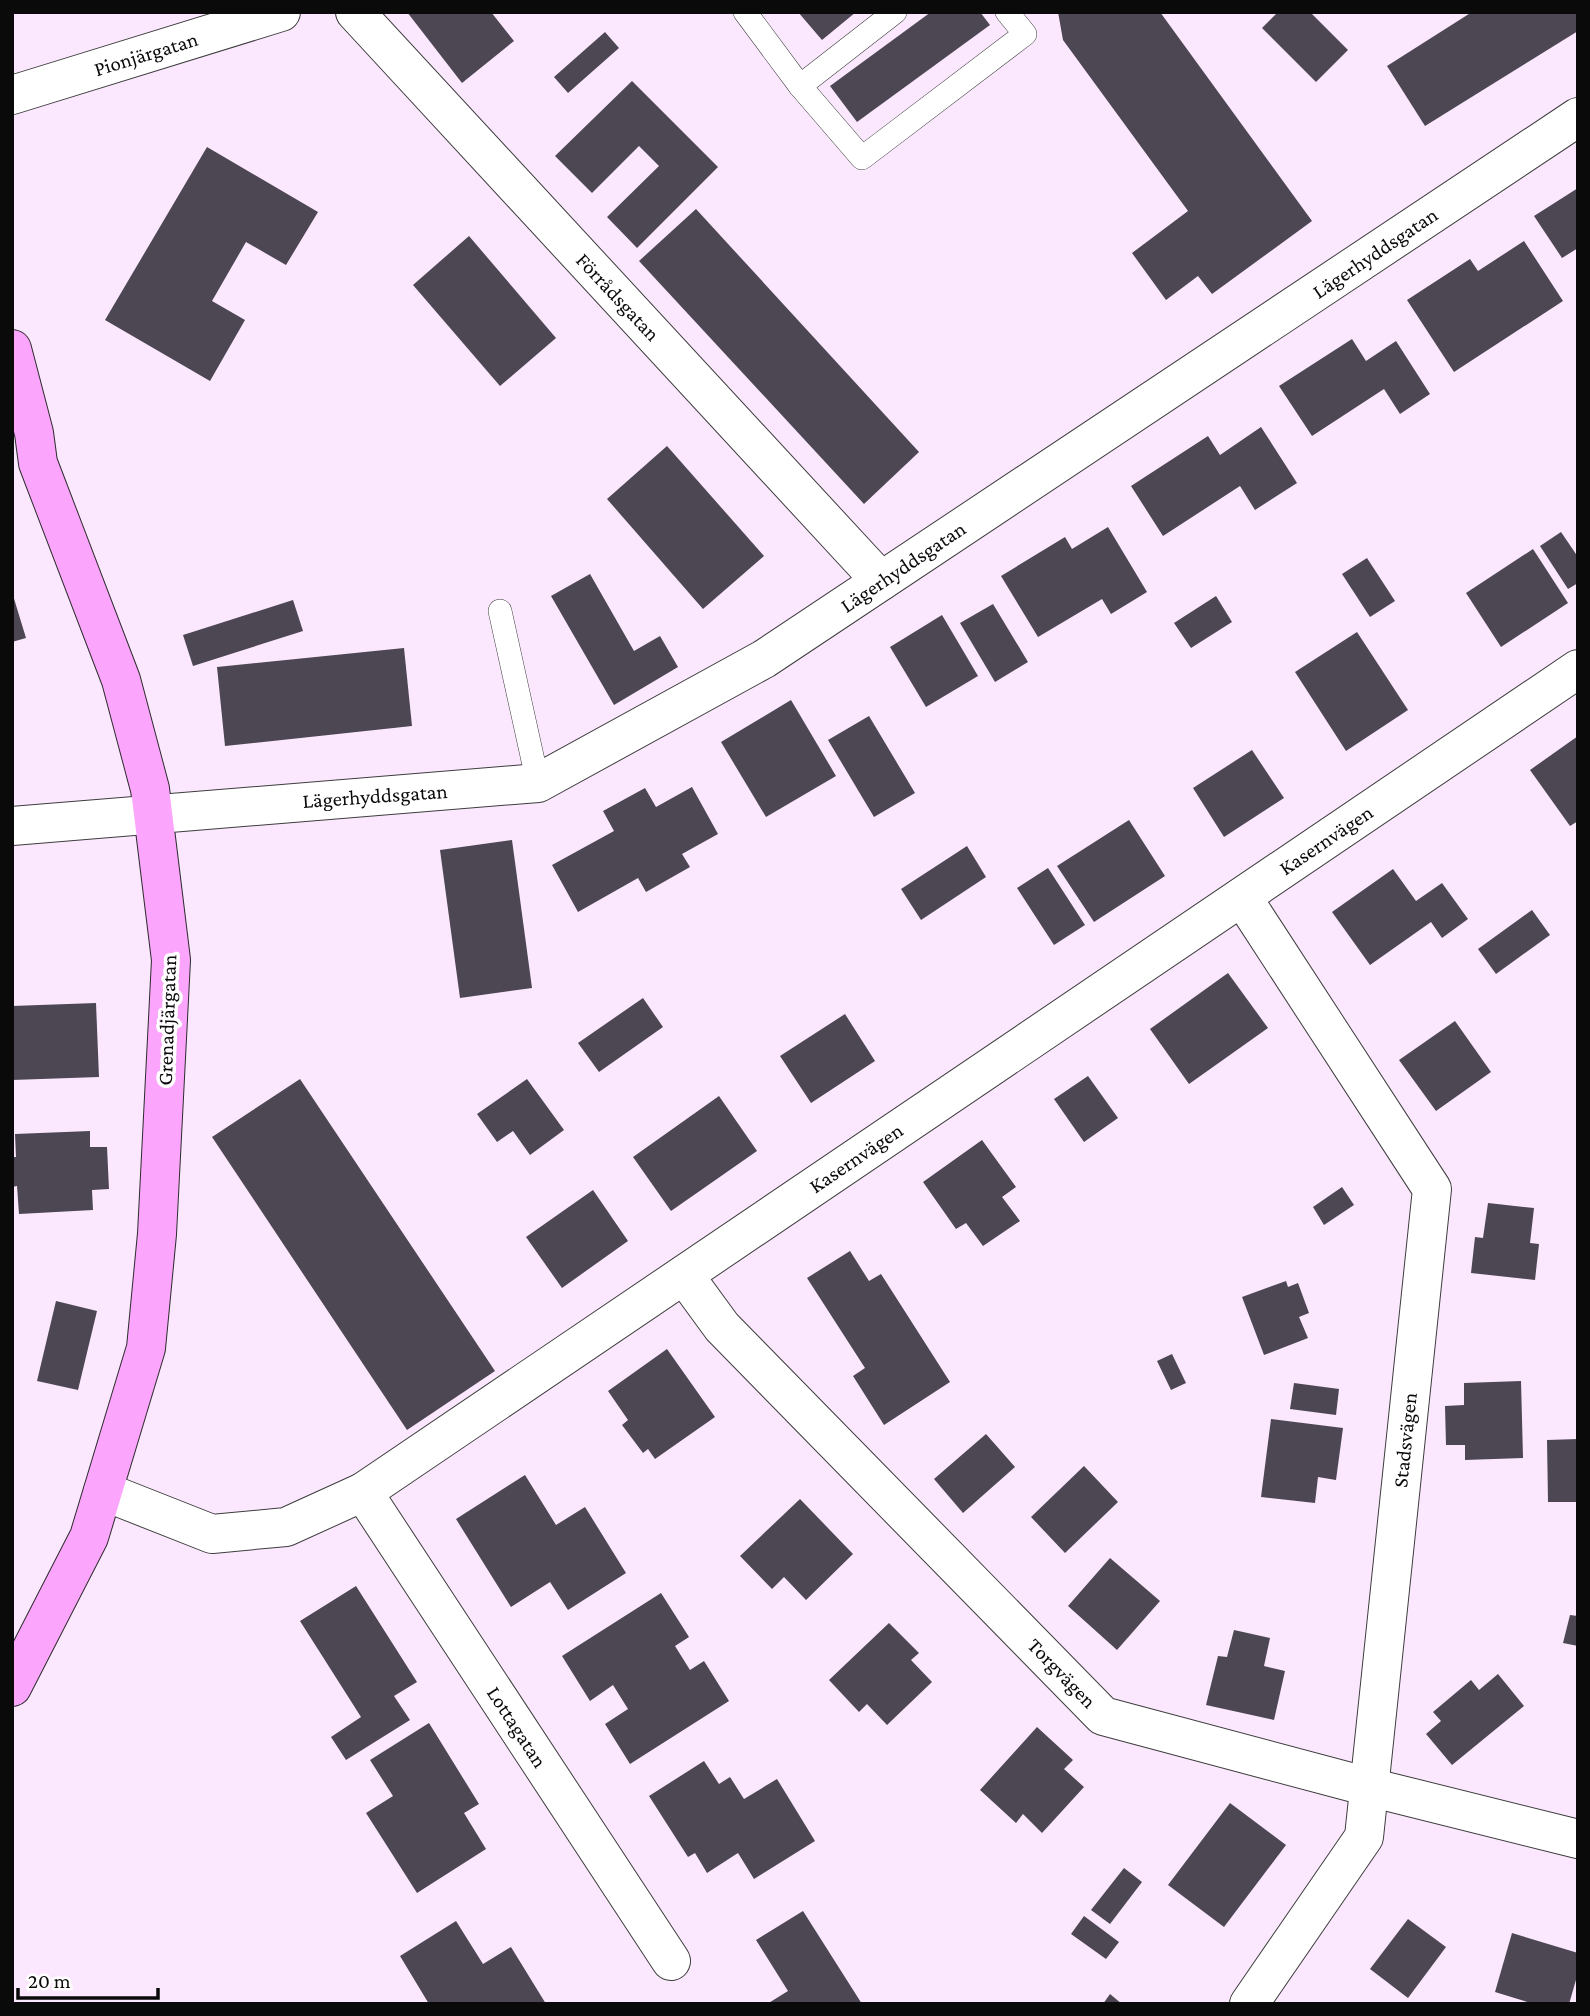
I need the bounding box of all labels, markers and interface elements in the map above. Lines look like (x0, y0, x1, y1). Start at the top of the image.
street label: Pionjärgatan (91, 27, 201, 81)
street label: Lägerhyddsgatan (1308, 202, 1442, 304)
street label: Förrådsgatan (571, 248, 665, 346)
street label: Lägerhyddsgatan (836, 516, 970, 618)
street label: Lägerhyddsgatan (302, 779, 448, 813)
street label: Kasernvägen (1275, 800, 1377, 880)
street label: Grenadjärgatan (153, 954, 181, 1086)
street label: Kasernvägen (805, 1118, 907, 1198)
street label: Stadsvägen (1388, 1391, 1422, 1489)
street label: Torgvägen (1023, 1633, 1101, 1713)
street label: Lottagatan (482, 1682, 552, 1772)
scale bar (18, 1956, 158, 2000)
text: 20 m (28, 1969, 71, 1993)

